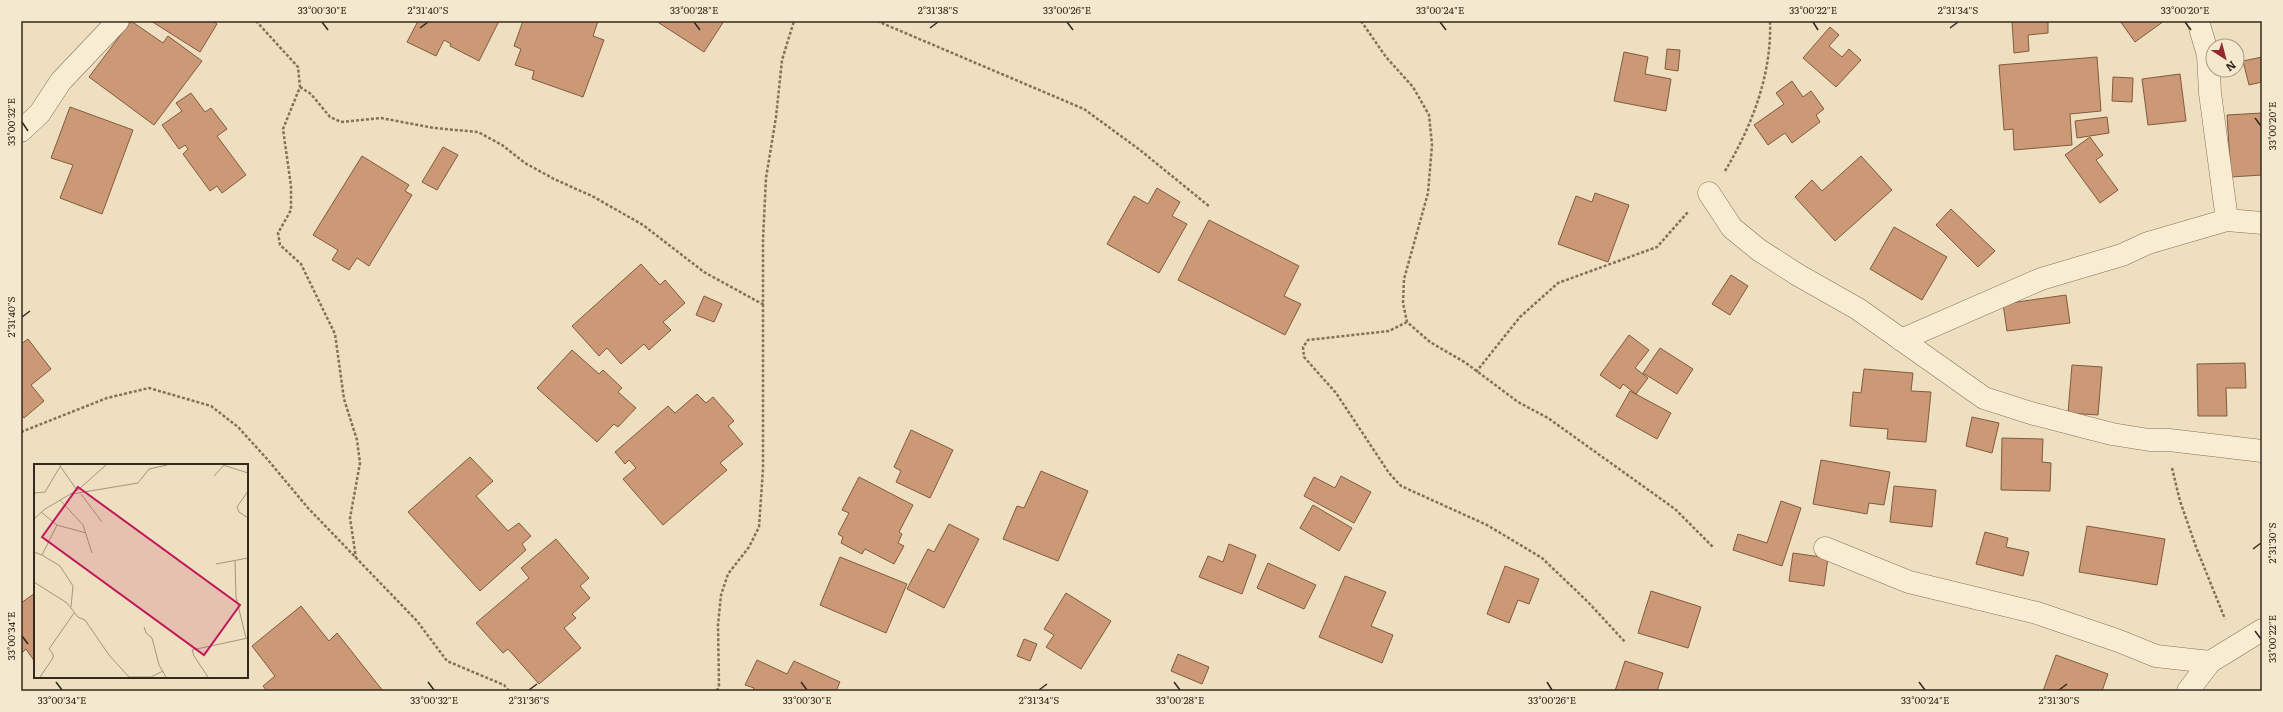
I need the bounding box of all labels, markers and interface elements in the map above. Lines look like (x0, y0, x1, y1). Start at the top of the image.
text: 33°00'30"E (297, 2, 347, 17)
text: 2°31'40"S (407, 2, 449, 17)
text: 33°00'28"E (670, 2, 718, 17)
text: 2°31'38"S (918, 2, 958, 17)
text: 33°00'26"E (1043, 2, 1091, 17)
text: 33°00'24"E (1416, 2, 1464, 17)
text: 33°00'22"E (1789, 2, 1837, 17)
text: 2°31'34"S (1938, 2, 1978, 17)
text: 33°00'20"E (2161, 2, 2209, 17)
north arrow (2205, 38, 2245, 78)
text: N (2223, 58, 2240, 76)
text: 33°00'32"E (3, 98, 18, 146)
text: 33°00'20"E (2264, 102, 2279, 150)
text: 2°31'40"S (3, 296, 18, 338)
inset map (34, 464, 248, 678)
text: 2°31'30"S (2264, 523, 2279, 563)
text: 33°00'34"E (3, 612, 18, 660)
text: 33°00'22"E (2264, 615, 2279, 663)
text: 33°00'34"E (38, 692, 86, 707)
text: 33°00'32"E (410, 692, 458, 707)
text: 2°31'36"S (509, 692, 549, 707)
text: 33°00'30"E (782, 692, 832, 707)
text: 2°31'34"S (1019, 692, 1059, 707)
text: 33°00'28"E (1156, 692, 1204, 707)
text: 33°00'26"E (1528, 692, 1576, 707)
text: 33°00'24"E (1901, 692, 1949, 707)
text: 2°31'30"S (2039, 692, 2079, 707)

